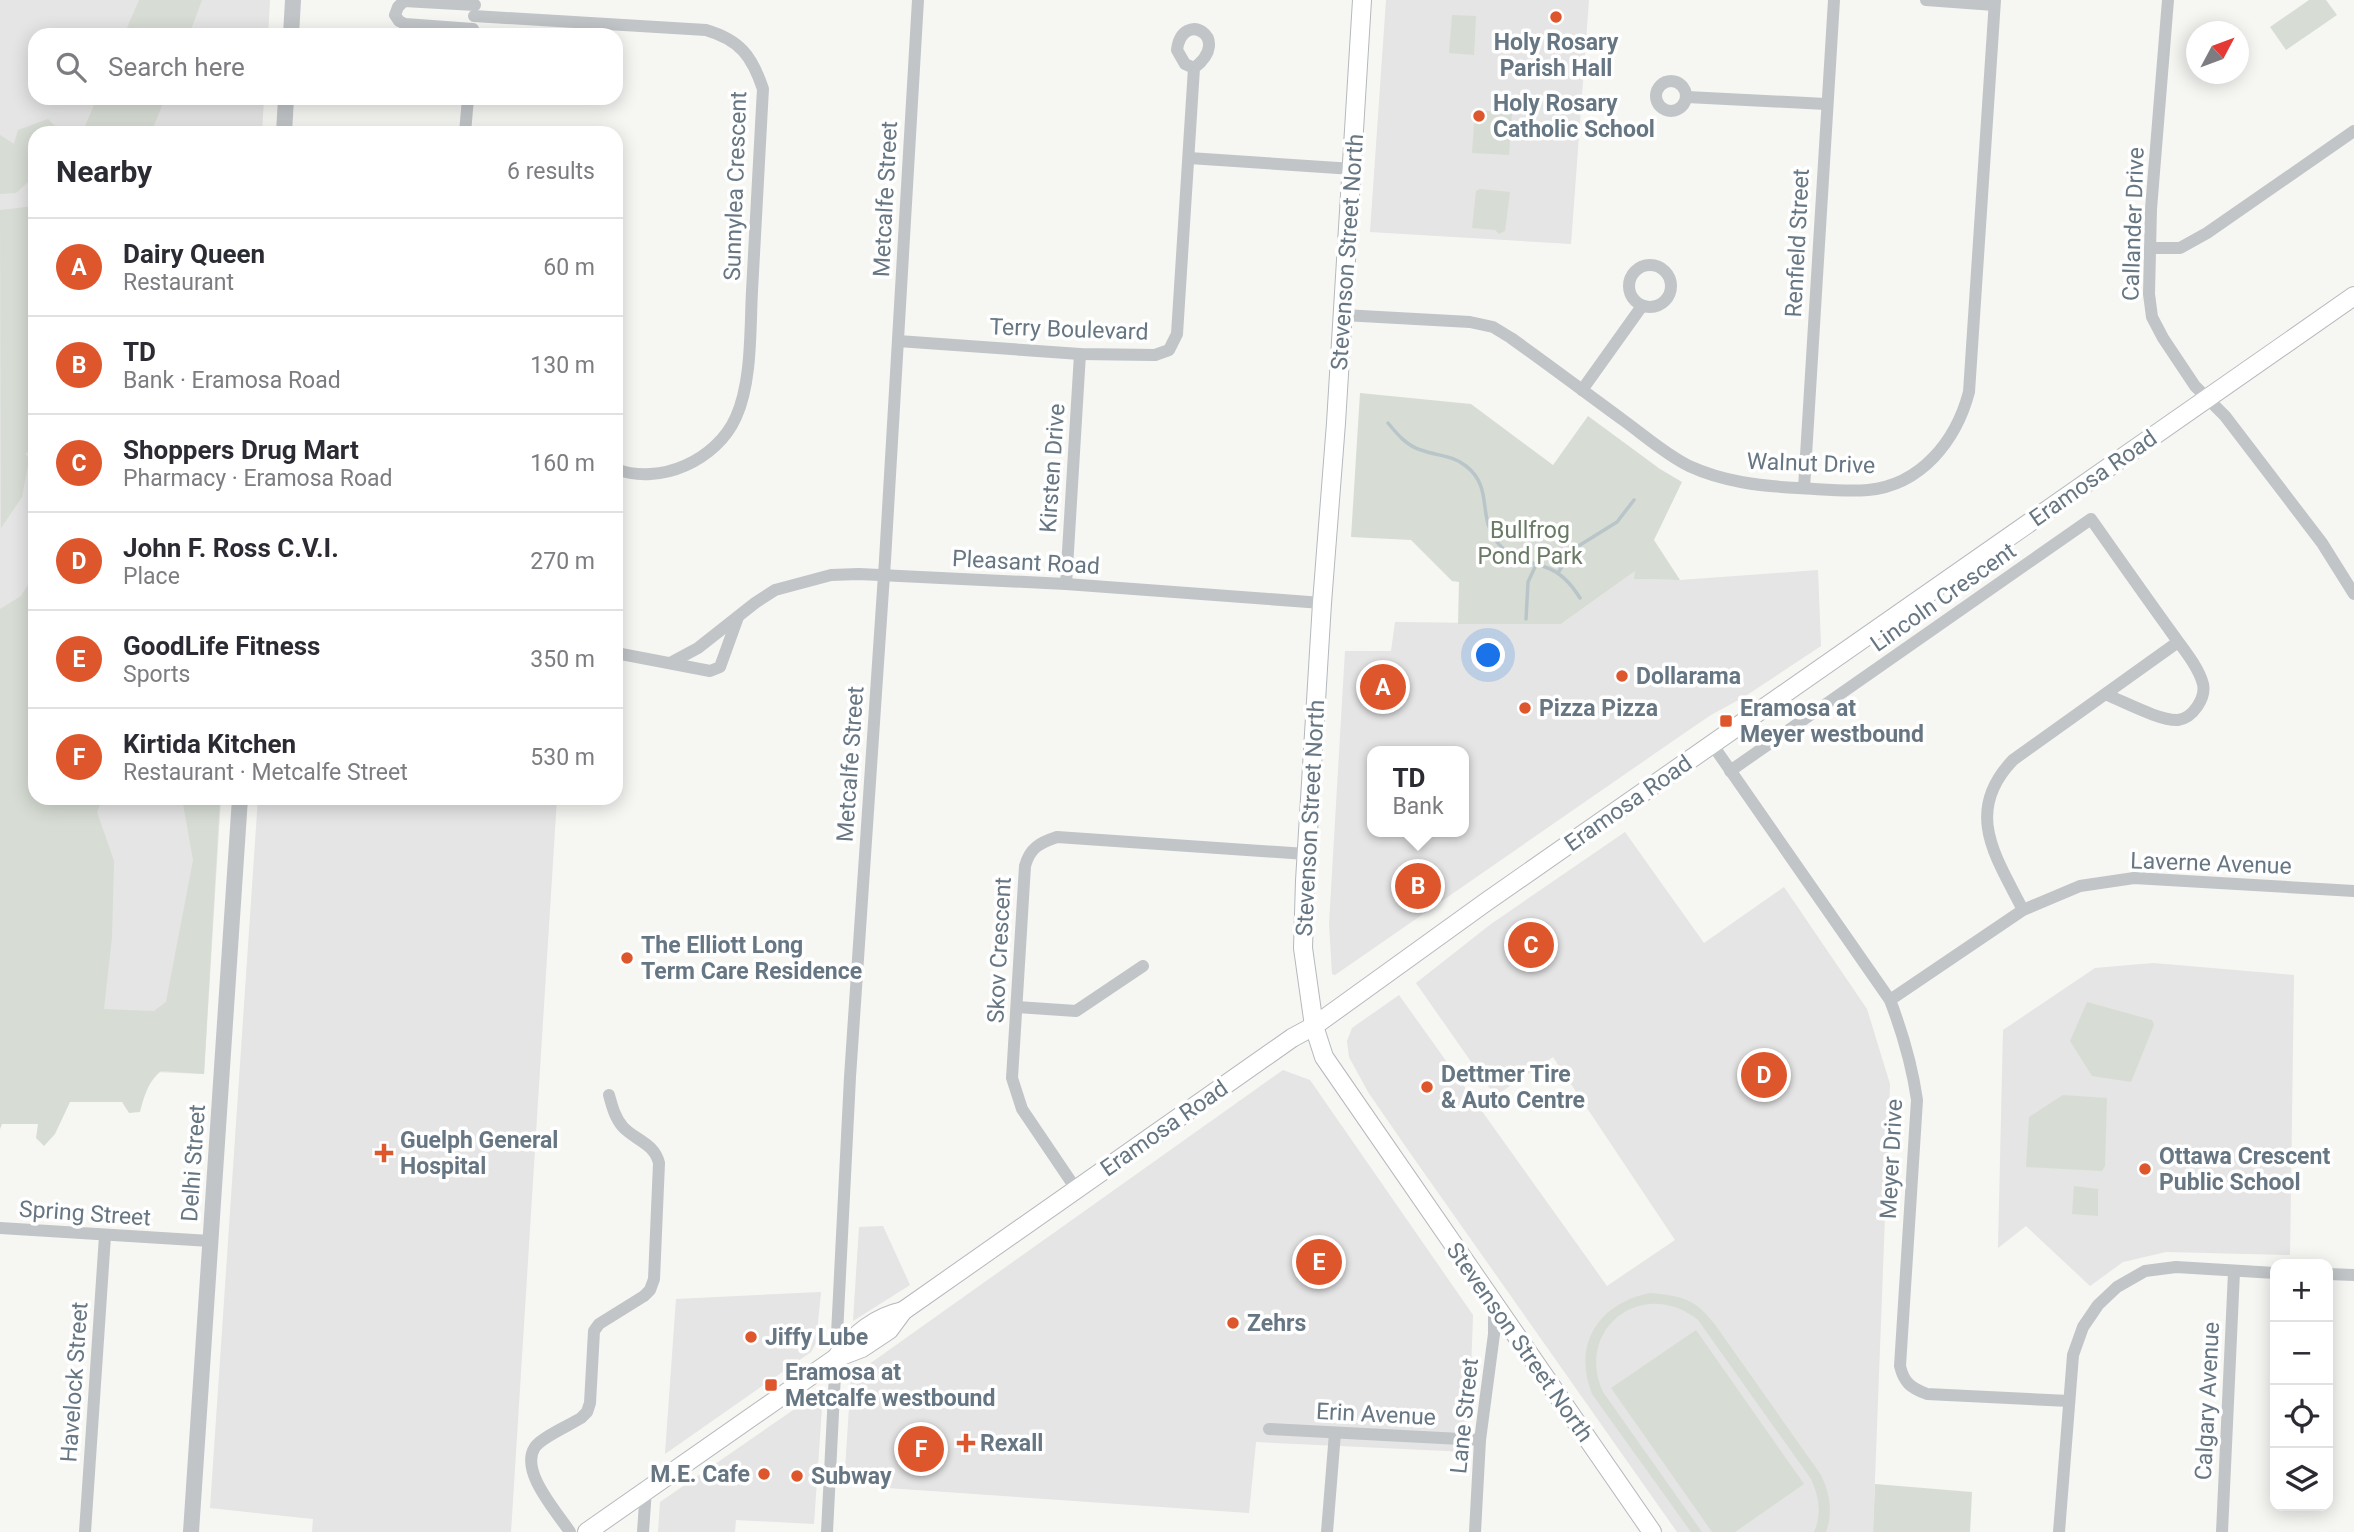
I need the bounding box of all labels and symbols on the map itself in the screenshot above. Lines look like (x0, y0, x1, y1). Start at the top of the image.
marker: Holy Rosary Parish Hall (1548, 9, 1564, 25)
north arrow (2186, 21, 2249, 84)
place label: Holy Rosary Parish Hall (1494, 29, 1619, 82)
place label: Holy Rosary Catholic School (1493, 90, 1655, 143)
street label: Sunnylea Crescent (719, 91, 752, 281)
marker: Holy Rosary Catholic School (1471, 108, 1487, 124)
street label: Metcalfe Street (868, 120, 903, 278)
street label: Stevenson Street North (1326, 133, 1369, 371)
street label: Callander Drive (2117, 146, 2150, 302)
street label: Renfield Street (1780, 168, 1815, 318)
street label: Terry Boulevard (989, 313, 1149, 346)
street label: Kirsten Drive (1035, 403, 1070, 534)
street label: Eramosa Road (2024, 425, 2162, 532)
street label: Walnut Drive (1746, 448, 1876, 479)
park label: Bullfrog Pond Park (1477, 517, 1583, 570)
street label: Lincoln Crescent (1866, 537, 2021, 657)
street label: Pleasant Road (951, 545, 1101, 580)
your location (1471, 638, 1505, 672)
pin: A (1360, 661, 1406, 713)
place label: Dollarama (1636, 663, 1741, 690)
marker: Dollarama (1614, 668, 1630, 684)
street label: Metcalfe Street (832, 685, 869, 843)
place label: Pizza Pizza (1539, 695, 1658, 722)
place label: Eramosa at Meyer westbound (1740, 695, 1924, 748)
street label: Stevenson Street North (1291, 699, 1330, 937)
marker: Pizza Pizza (1517, 700, 1533, 716)
marker: Eramosa at Meyer westbound (1718, 713, 1734, 729)
street label: Eramosa Road (1559, 750, 1697, 857)
street label: Laverne Avenue (2130, 847, 2292, 880)
pin: B (1395, 860, 1441, 912)
street label: Skov Crescent (982, 876, 1017, 1024)
pin: C (1508, 919, 1554, 971)
place label: The Elliott Long Term Care Residence (641, 932, 862, 985)
marker: The Elliott Long Term Care Residence (619, 950, 635, 966)
pin: D (1741, 1049, 1787, 1101)
place label: Dettmer Tire & Auto Centre (1441, 1061, 1585, 1114)
street label: Eramosa Road (1095, 1075, 1233, 1182)
marker: Dettmer Tire & Auto Centre (1419, 1079, 1435, 1095)
street label: Meyer Drive (1875, 1098, 1908, 1220)
street label: Delhi Street (176, 1103, 211, 1223)
place label: Guelph General Hospital (400, 1127, 558, 1180)
marker: Guelph General Hospital (374, 1143, 394, 1163)
place label: Ottawa Crescent Public School (2159, 1143, 2330, 1196)
marker: Ottawa Crescent Public School (2137, 1161, 2153, 1177)
street label: Spring Street (18, 1195, 152, 1232)
pin: E (1296, 1236, 1342, 1288)
street label: Stevenson Street North (1441, 1237, 1599, 1447)
street label: Havelock Street (55, 1301, 94, 1463)
place label: Zehrs (1247, 1310, 1306, 1337)
marker: Zehrs (1225, 1315, 1241, 1331)
street label: Calgary Avenue (2190, 1321, 2225, 1481)
place label: Jiffy Lube (765, 1324, 868, 1351)
marker: Jiffy Lube (743, 1329, 759, 1345)
street label: Lane Street (1445, 1357, 1484, 1475)
place label: Eramosa at Metcalfe westbound (785, 1359, 995, 1412)
marker: Eramosa at Metcalfe westbound (763, 1377, 779, 1393)
street label: Erin Avenue (1315, 1398, 1437, 1431)
pin: F (898, 1423, 944, 1475)
place label: Rexall (980, 1430, 1043, 1457)
marker: Rexall (958, 1435, 974, 1451)
place label: M.E. Cafe (650, 1461, 750, 1488)
place label: Subway (811, 1463, 892, 1490)
marker: M.E. Cafe (756, 1466, 772, 1482)
marker: Subway (789, 1468, 805, 1484)

